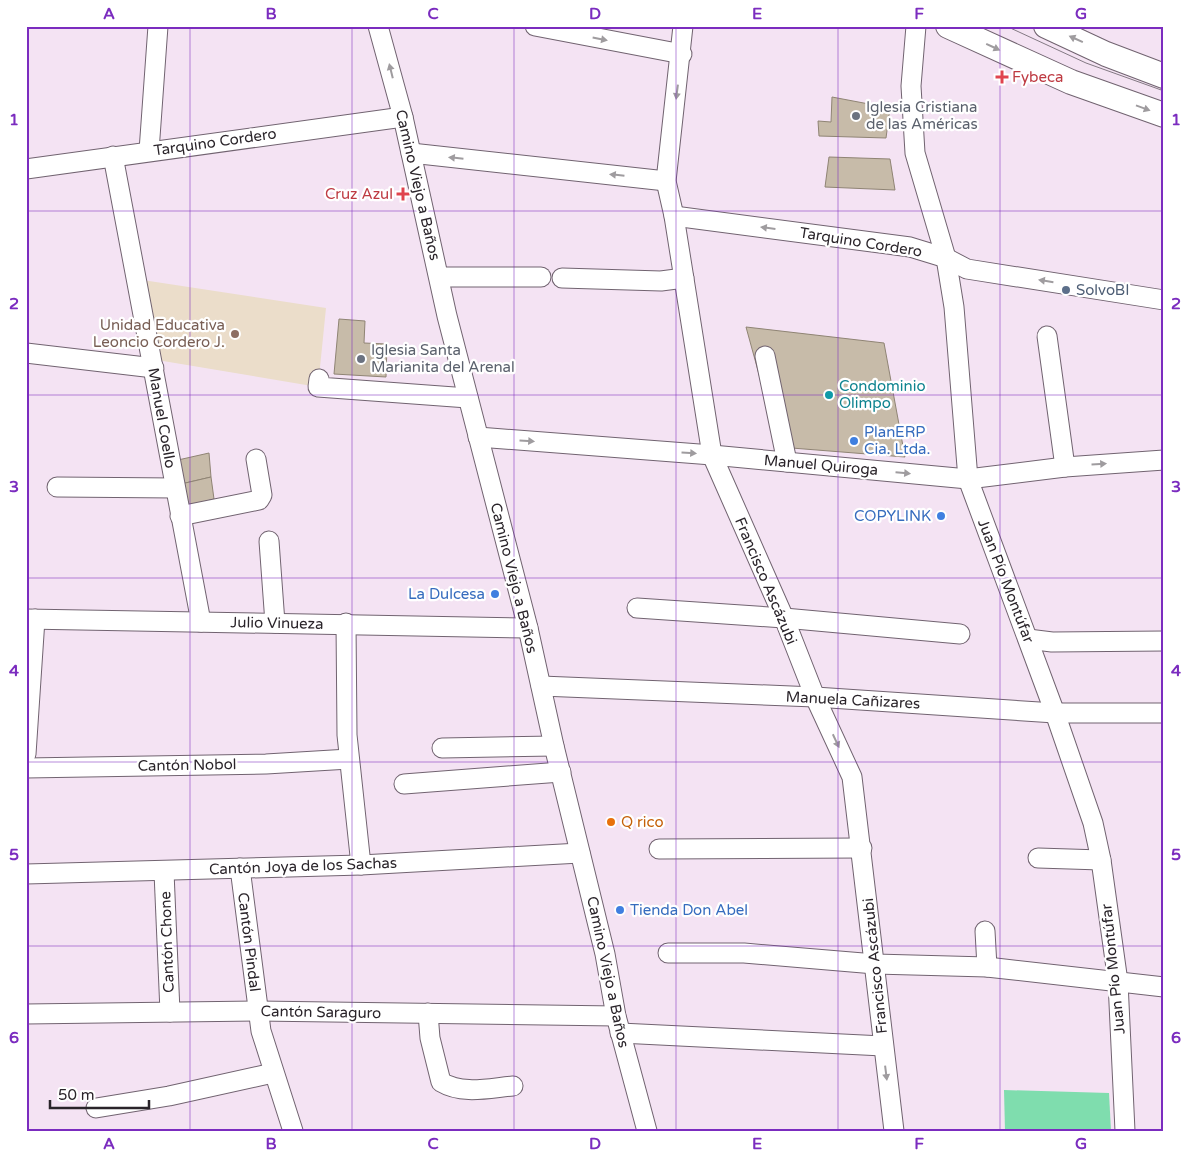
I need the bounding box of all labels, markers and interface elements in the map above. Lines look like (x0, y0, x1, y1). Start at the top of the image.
text: A (103, 4, 115, 24)
text: B (265, 4, 277, 24)
text: C (427, 4, 439, 24)
text: D (589, 4, 601, 24)
text: E (752, 4, 762, 24)
text: F (914, 4, 924, 24)
text: G (1075, 4, 1087, 24)
one-way arrow (593, 35, 609, 43)
one-way arrow (1069, 35, 1083, 43)
one-way arrow (985, 43, 1000, 51)
one-way arrow (387, 64, 395, 79)
place label: Fybeca (1012, 68, 1063, 86)
marker: Fybeca (996, 71, 1008, 83)
one-way arrow (673, 84, 681, 100)
place label: Iglesia Cristiana de las Américas (866, 98, 978, 133)
one-way arrow (1136, 104, 1151, 112)
street label: Camino Viejo a Baños (392, 108, 444, 262)
text: 1 (9, 110, 19, 130)
marker: Iglesia Cristiana de las Américas (850, 110, 862, 122)
text: 1 (1171, 110, 1181, 130)
street label: Tarquino Cordero (152, 124, 278, 160)
one-way arrow (447, 154, 463, 162)
one-way arrow (609, 171, 625, 179)
place label: Cruz Azul (325, 185, 393, 203)
marker: Cruz Azul (397, 188, 409, 200)
street label: Tarquino Cordero (798, 223, 924, 261)
one-way arrow (760, 224, 776, 232)
one-way arrow (1038, 277, 1054, 285)
place label: SolvoBI (1076, 281, 1130, 299)
marker: SolvoBI (1060, 284, 1072, 296)
text: 2 (9, 294, 19, 314)
text: 2 (1171, 294, 1181, 314)
place label: Unidad Educativa Leoncio Cordero J. (93, 316, 225, 351)
marker: Unidad Educativa Leoncio Cordero J. (229, 328, 241, 340)
place label: Iglesia Santa Marianita del Arenal (371, 341, 515, 376)
marker: Iglesia Santa Marianita del Arenal (355, 353, 367, 365)
street label: Manuel Coello (144, 366, 180, 470)
place label: Condominio Olimpo (839, 377, 926, 412)
marker: Condominio Olimpo (823, 389, 835, 401)
place label: PlanERP Cia. Ltda. (864, 423, 930, 458)
marker: PlanERP Cia. Ltda. (848, 435, 860, 447)
one-way arrow (519, 437, 535, 445)
one-way arrow (681, 450, 697, 458)
street label: Manuel Quiroga (763, 451, 879, 479)
one-way arrow (1092, 460, 1108, 468)
one-way arrow (895, 469, 911, 477)
text: 3 (9, 477, 19, 497)
text: 3 (1171, 477, 1181, 497)
street label: Camino Viejo a Baños (487, 501, 541, 655)
place label: COPYLINK (854, 507, 931, 525)
marker: COPYLINK (935, 510, 947, 522)
street label: Francisco Ascázubi (731, 515, 801, 647)
street label: Juan Pío Montúfar (974, 517, 1038, 646)
place label: La Dulcesa (408, 585, 485, 603)
marker: La Dulcesa (489, 588, 501, 600)
street label: Julio Vinueza (230, 613, 324, 633)
text: 4 (9, 661, 19, 681)
text: 4 (1171, 661, 1181, 681)
street label: Manuela Cañizares (785, 687, 921, 713)
one-way arrow (832, 734, 840, 748)
street label: Cantón Nobol (137, 755, 237, 775)
place label: Q rico (621, 813, 664, 831)
marker: Q rico (605, 816, 617, 828)
text: 5 (9, 845, 19, 865)
text: 5 (1171, 845, 1181, 865)
street label: Cantón Joya de los Sachas (209, 854, 397, 878)
street label: Cantón Chone (156, 891, 178, 993)
street label: Cantón Pindal (234, 891, 264, 993)
street label: Camino Viejo a Baños (583, 895, 633, 1049)
street label: Francisco Ascázubi (859, 897, 891, 1035)
place label: Tienda Don Abel (630, 901, 748, 919)
street label: Juan Pío Montúfar (1097, 903, 1129, 1035)
marker: Tienda Don Abel (614, 904, 626, 916)
street label: Cantón Saraguro (261, 1002, 381, 1022)
text: 6 (9, 1028, 19, 1048)
text: 6 (1171, 1028, 1181, 1048)
one-way arrow (882, 1065, 890, 1081)
scale bar (50, 1077, 149, 1109)
text: 50 m (58, 1086, 95, 1104)
text: A (103, 1134, 115, 1154)
text: B (265, 1134, 277, 1154)
text: C (427, 1134, 439, 1154)
text: D (589, 1134, 601, 1154)
text: E (752, 1134, 762, 1154)
text: F (914, 1134, 924, 1154)
text: G (1075, 1134, 1087, 1154)

